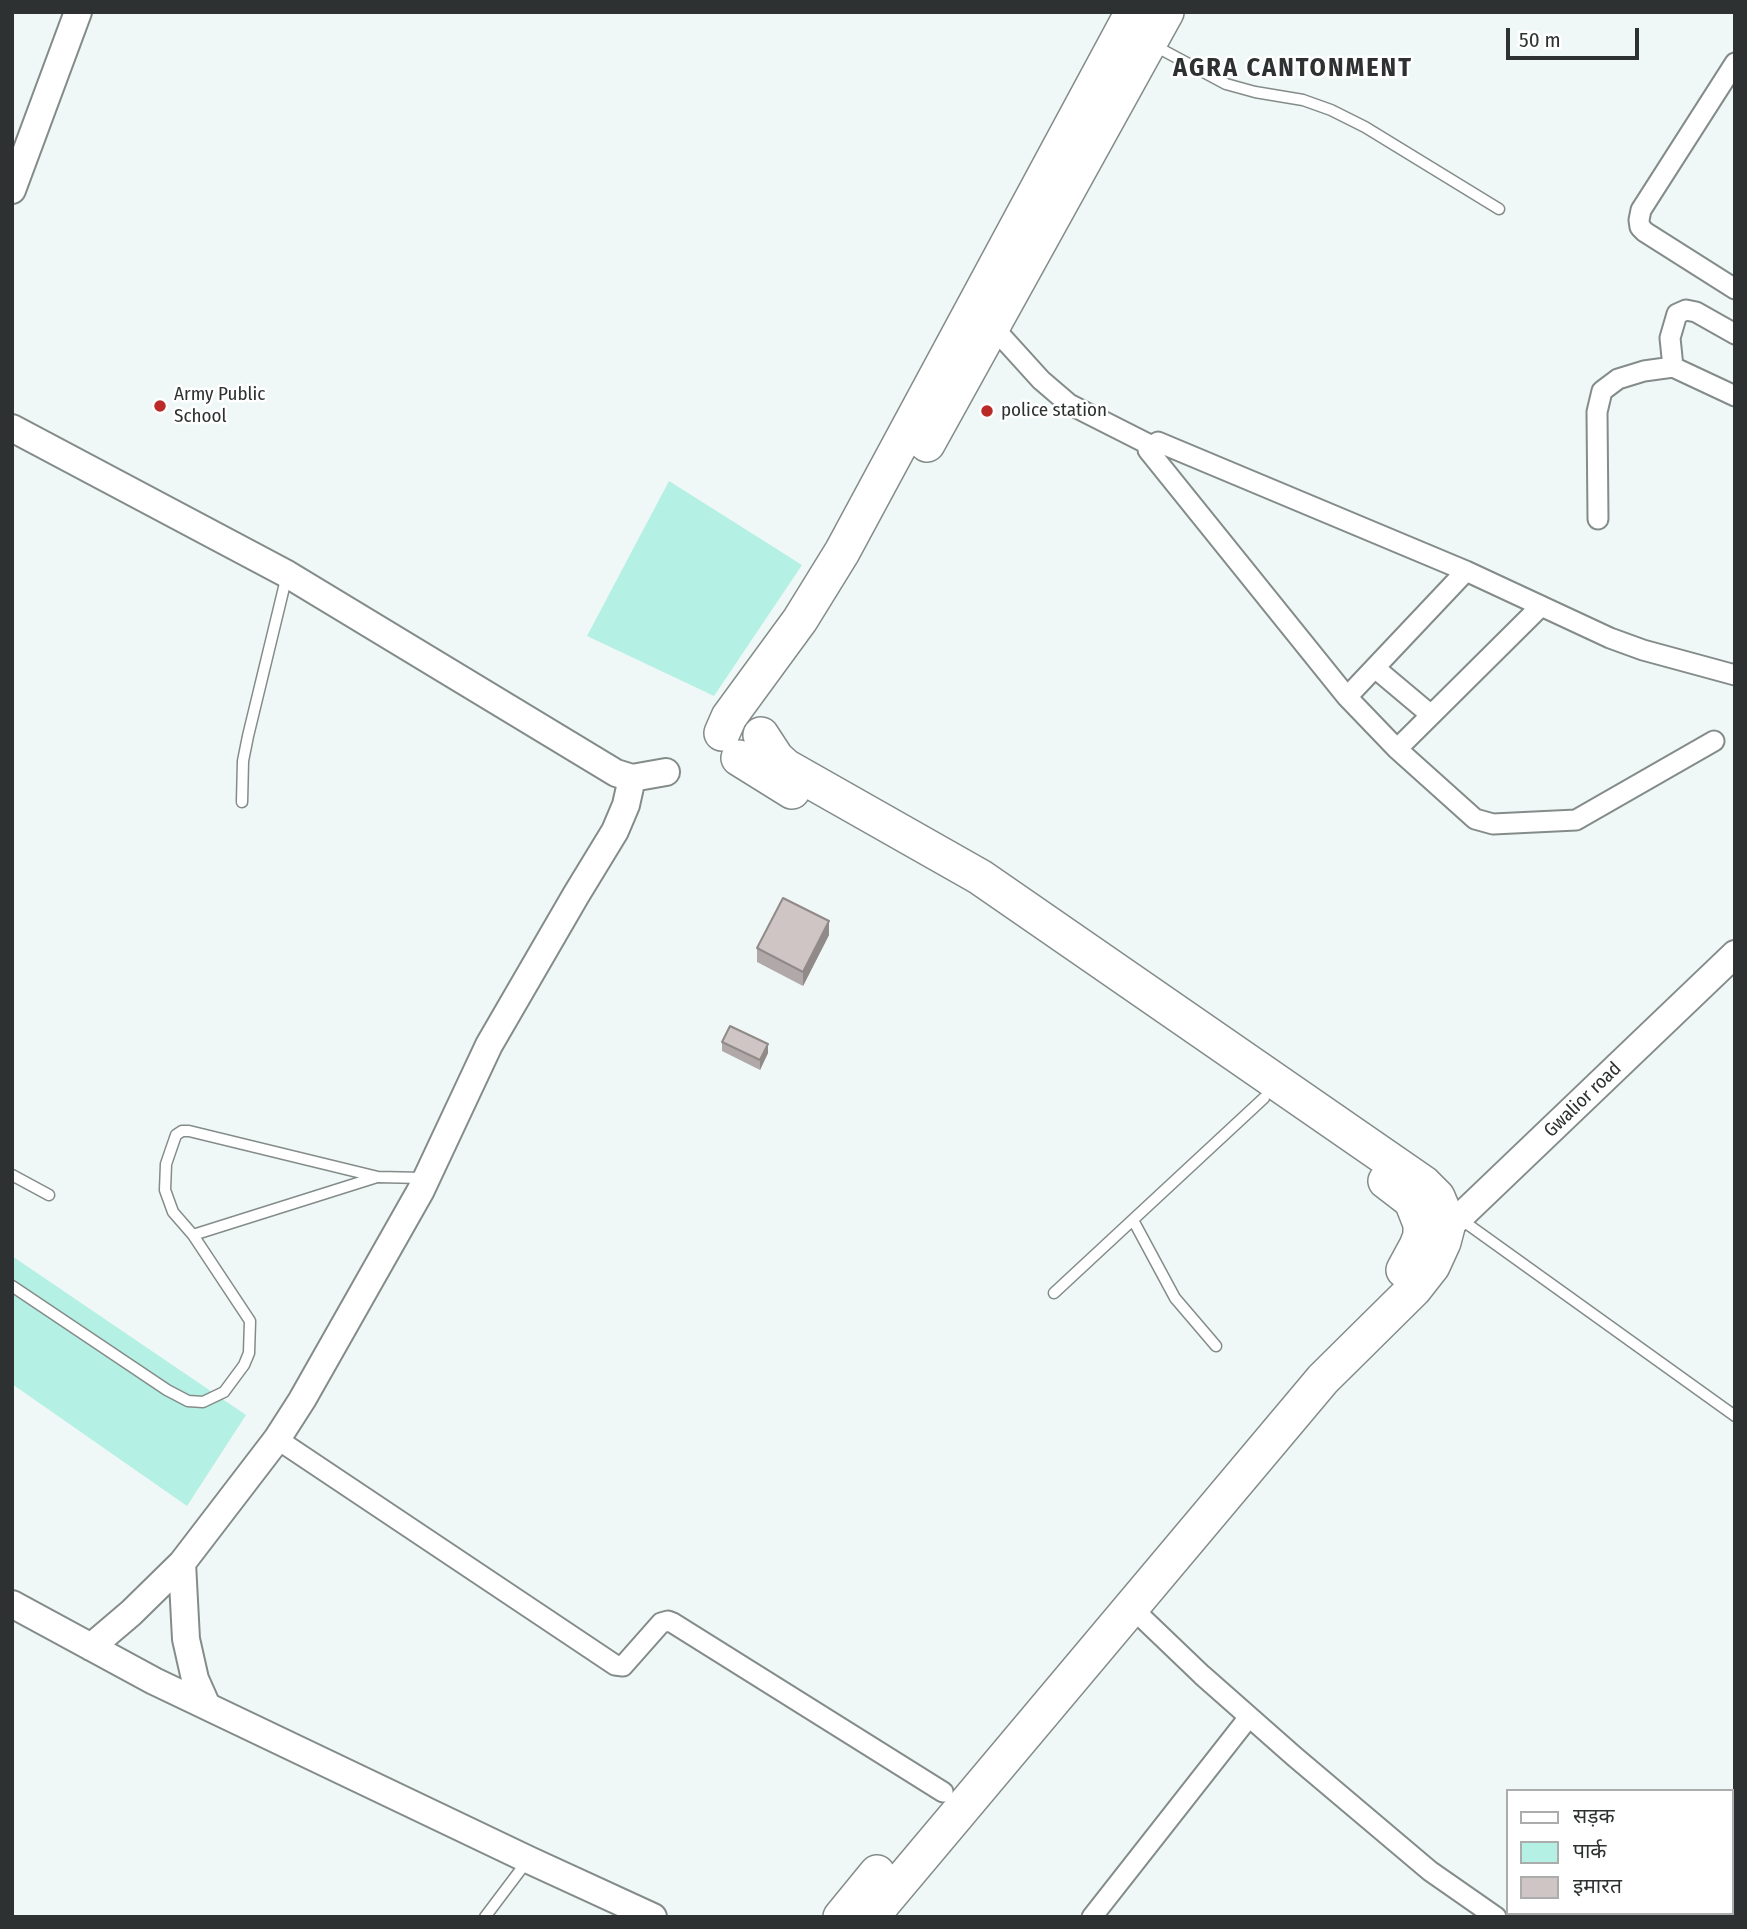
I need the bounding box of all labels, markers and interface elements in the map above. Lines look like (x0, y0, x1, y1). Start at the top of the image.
scale bar (1509, 14, 1642, 58)
text: 50 m (1519, 27, 1561, 53)
district label: AGRA CANTONMENT (1175, 53, 1411, 85)
place label: Army Public School (174, 384, 266, 428)
marker: Army Public School (152, 398, 168, 414)
place label: police station (1001, 400, 1107, 422)
marker: police station (979, 403, 995, 419)
street label: Gwalior road (1540, 1058, 1626, 1142)
legend (1506, 1789, 1733, 1915)
text: सड़क (1573, 1803, 1615, 1829)
text: पार्क (1573, 1838, 1607, 1864)
text: इमारत (1573, 1873, 1622, 1899)

